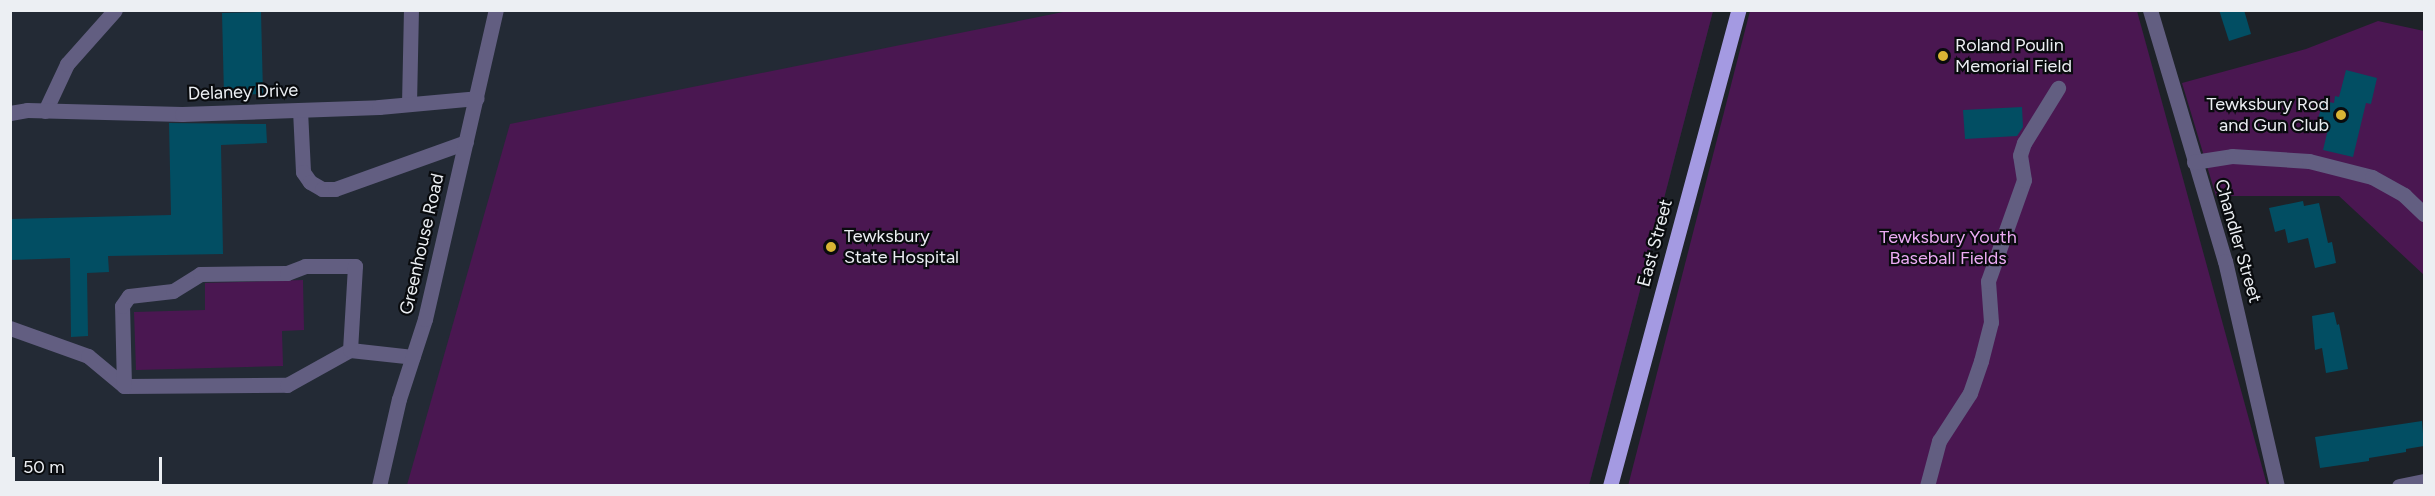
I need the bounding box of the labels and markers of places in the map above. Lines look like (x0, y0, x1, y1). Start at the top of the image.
place label: Roland Poulin Memorial Field (1955, 35, 2072, 78)
marker: Roland Poulin Memorial Field (1936, 49, 1950, 63)
place label: Tewksbury Rod and Gun Club (2207, 94, 2329, 136)
marker: Tewksbury Rod and Gun Club (2334, 108, 2348, 122)
place label: Tewksbury State Hospital (844, 226, 959, 268)
marker: Tewksbury State Hospital (822, 238, 840, 256)

